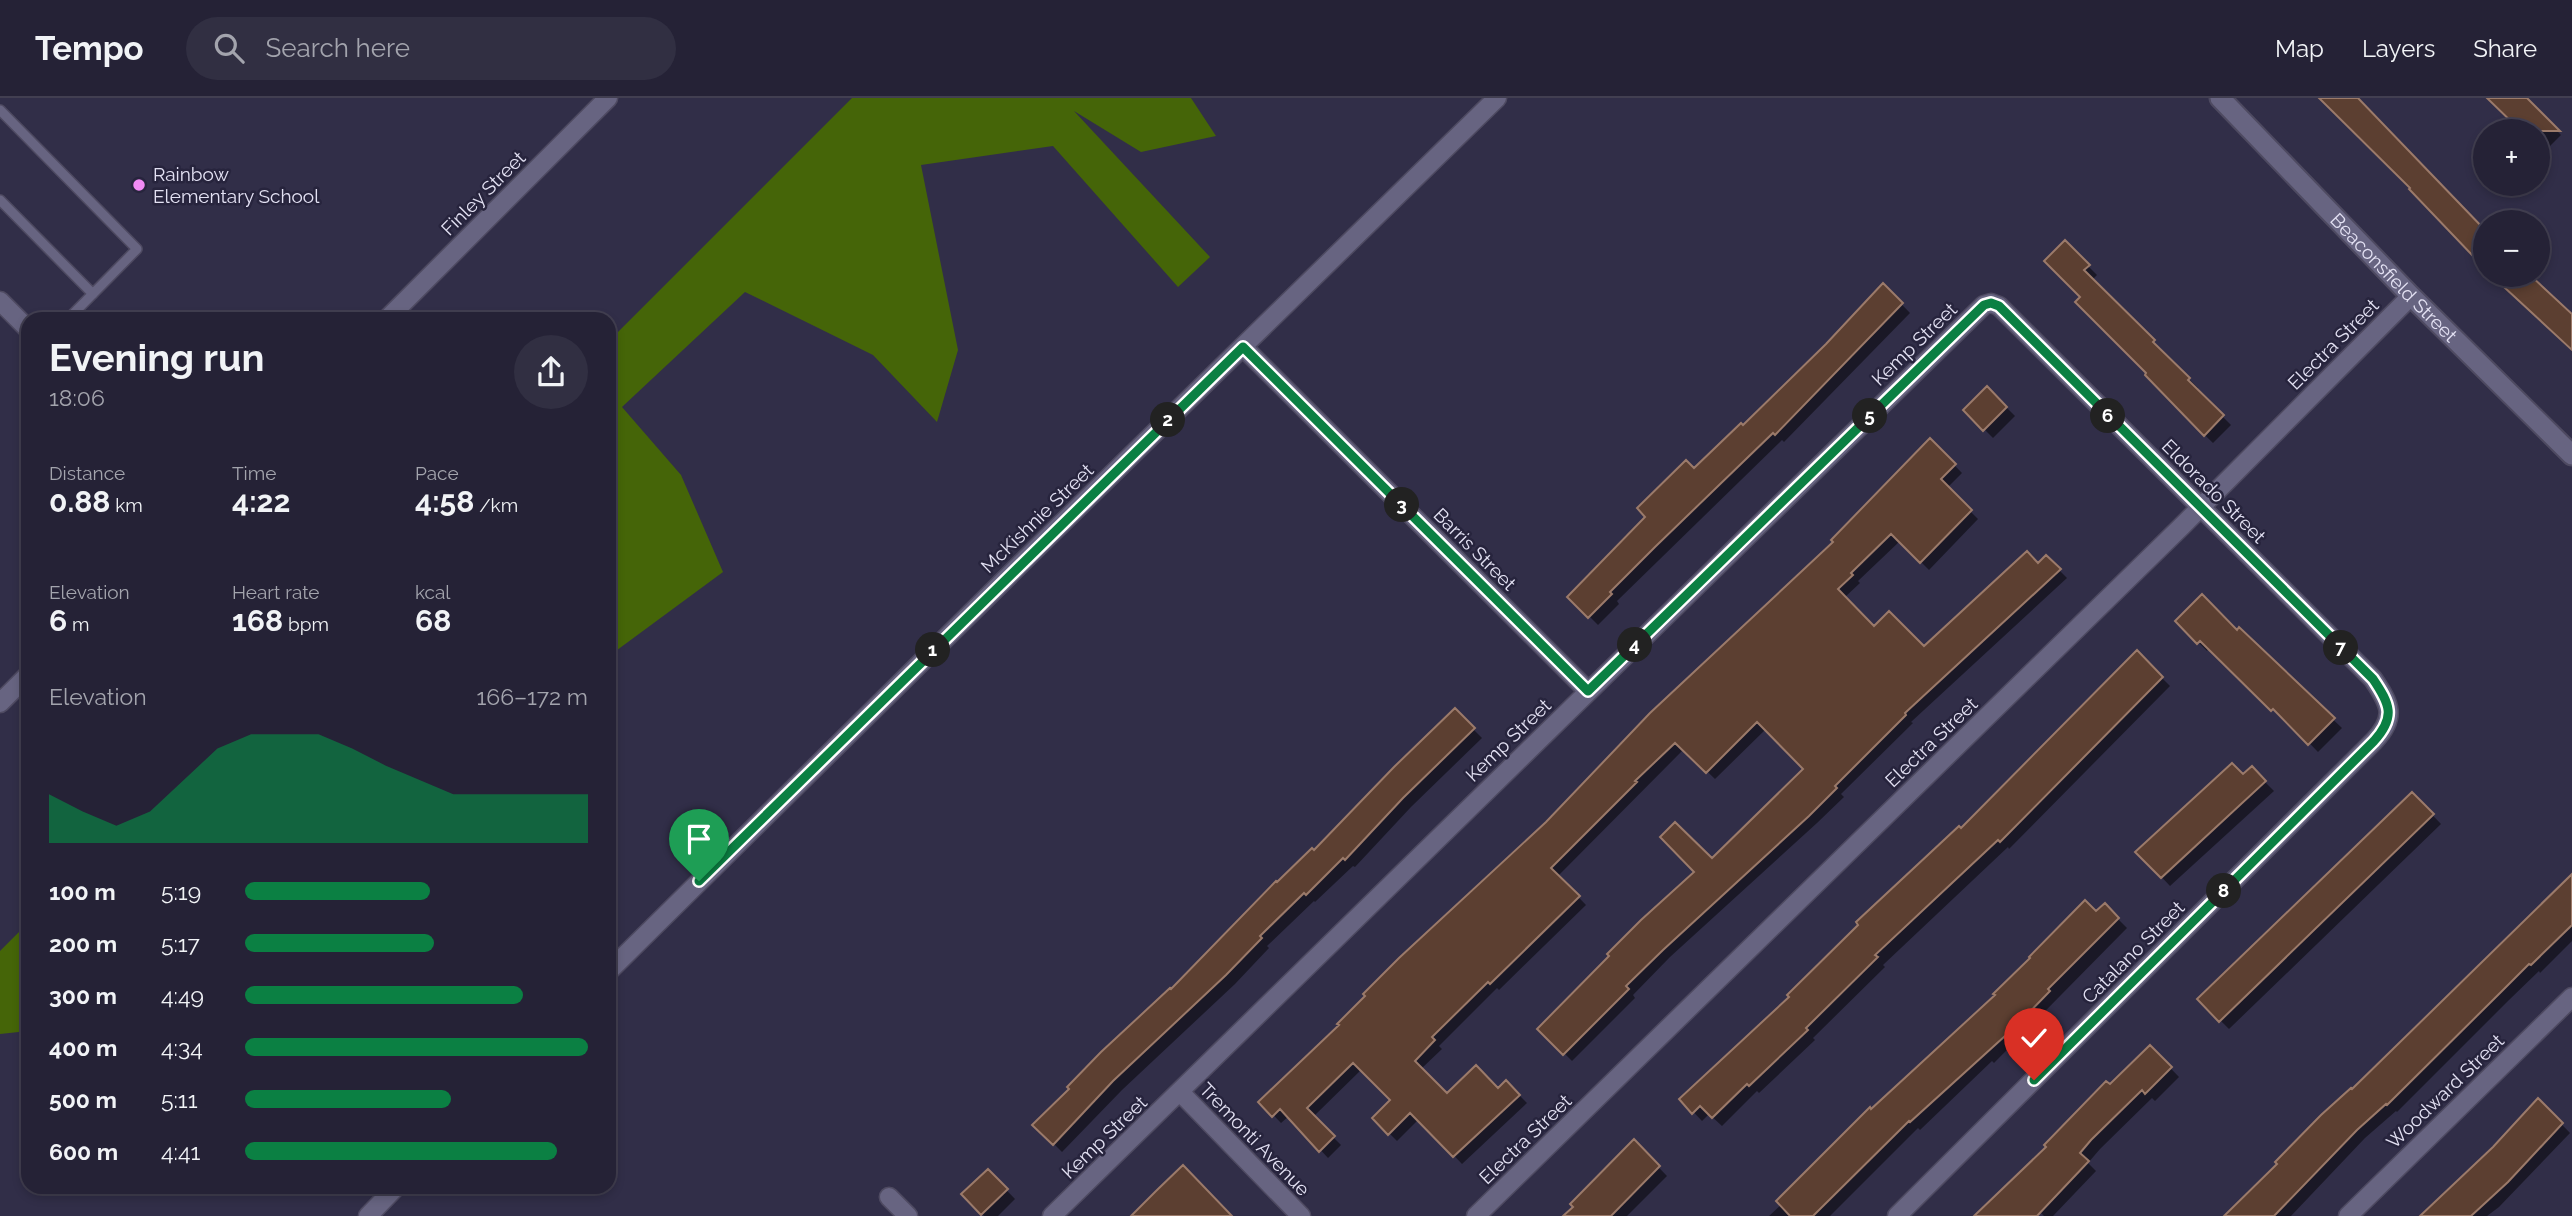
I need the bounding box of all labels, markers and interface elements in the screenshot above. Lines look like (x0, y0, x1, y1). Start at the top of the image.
search box (186, 17, 676, 80)
text: Tempo (35, 29, 144, 68)
icon: search (210, 29, 248, 67)
text: Search here (266, 33, 410, 63)
text: Map (2275, 34, 2324, 63)
text: Layers (2362, 34, 2435, 63)
text: Share (2473, 34, 2537, 63)
map controls (2473, 119, 2550, 287)
button: + (2473, 119, 2550, 196)
street label: Finley Street (436, 146, 530, 240)
place label: Rainbow Elementary School (153, 163, 320, 207)
marker: Rainbow Elementary School (131, 177, 147, 193)
street label: Beaconsfield Street (2326, 209, 2462, 347)
button: − (2473, 210, 2550, 287)
street label: Electra Street (2283, 294, 2383, 394)
street label: Kemp Street (1867, 298, 1961, 390)
text: Evening run (49, 335, 264, 380)
button: share (514, 335, 588, 409)
text: 18:06 (49, 384, 105, 411)
pin: 5 (1853, 398, 1888, 434)
pin: 6 (2090, 398, 2126, 434)
pin: 2 (1150, 402, 1186, 438)
text: 5 (1864, 404, 1875, 426)
text: 6 (2102, 404, 2113, 426)
text: 2 (1162, 408, 1173, 430)
street label: Eldorado Street (2158, 435, 2271, 548)
street label: McKishnie Street (976, 458, 1098, 577)
text: Distance (49, 462, 125, 484)
text: Time (232, 462, 276, 484)
text: Pace (415, 462, 459, 484)
text: 0.88 (49, 484, 110, 519)
text: 4:22 (232, 484, 290, 519)
text: 4:58 (415, 484, 474, 519)
pin: 3 (1384, 488, 1420, 522)
text: 3 (1396, 493, 1407, 515)
text: km (110, 494, 143, 516)
text: /km (474, 494, 518, 516)
street label: Barris Street (1429, 503, 1521, 595)
text: Elevation (49, 581, 130, 603)
text: Heart rate (232, 581, 320, 603)
text: kcal (415, 581, 451, 603)
text: 6 (49, 603, 67, 638)
text: 168 (232, 603, 283, 638)
text: 68 (415, 603, 451, 638)
text: m (67, 613, 90, 635)
text: bpm (283, 613, 329, 635)
pin: 4 (1618, 628, 1652, 662)
pin: 7 (2324, 630, 2358, 666)
pin: 1 (916, 632, 950, 668)
text: 4 (1629, 633, 1640, 655)
text: 7 (2335, 636, 2346, 658)
text: 1 (928, 638, 937, 660)
text: Elevation (49, 683, 147, 710)
text: 166–172 m (476, 683, 588, 710)
street label: Electra Street (1880, 692, 1982, 791)
street label: Kemp Street (1461, 694, 1555, 786)
pin (669, 809, 729, 881)
icon: arrive (680, 820, 718, 858)
pin: 8 (2206, 874, 2242, 908)
text: 100 m (49, 878, 116, 905)
text: 5:19 (161, 878, 201, 905)
text: 8 (2218, 879, 2229, 901)
street label: Catalano Street (2077, 896, 2189, 1008)
text: 200 m (49, 930, 117, 957)
text: 5:17 (161, 930, 200, 957)
text: 300 m (49, 982, 117, 1009)
text: 4:49 (161, 982, 204, 1009)
pin (2004, 1008, 2064, 1080)
icon: check (2015, 1019, 2053, 1057)
street label: Woodward Street (2382, 1029, 2509, 1153)
text: 400 m (49, 1034, 117, 1061)
text: 4:34 (161, 1034, 203, 1061)
street label: Tremonti Avenue (1195, 1078, 1315, 1200)
text: 500 m (49, 1086, 117, 1113)
text: 5:11 (161, 1086, 198, 1113)
street label: Electra Street (1474, 1089, 1576, 1188)
street label: Kemp Street (1057, 1091, 1151, 1183)
text: 600 m (49, 1138, 118, 1165)
text: 4:41 (161, 1138, 200, 1165)

